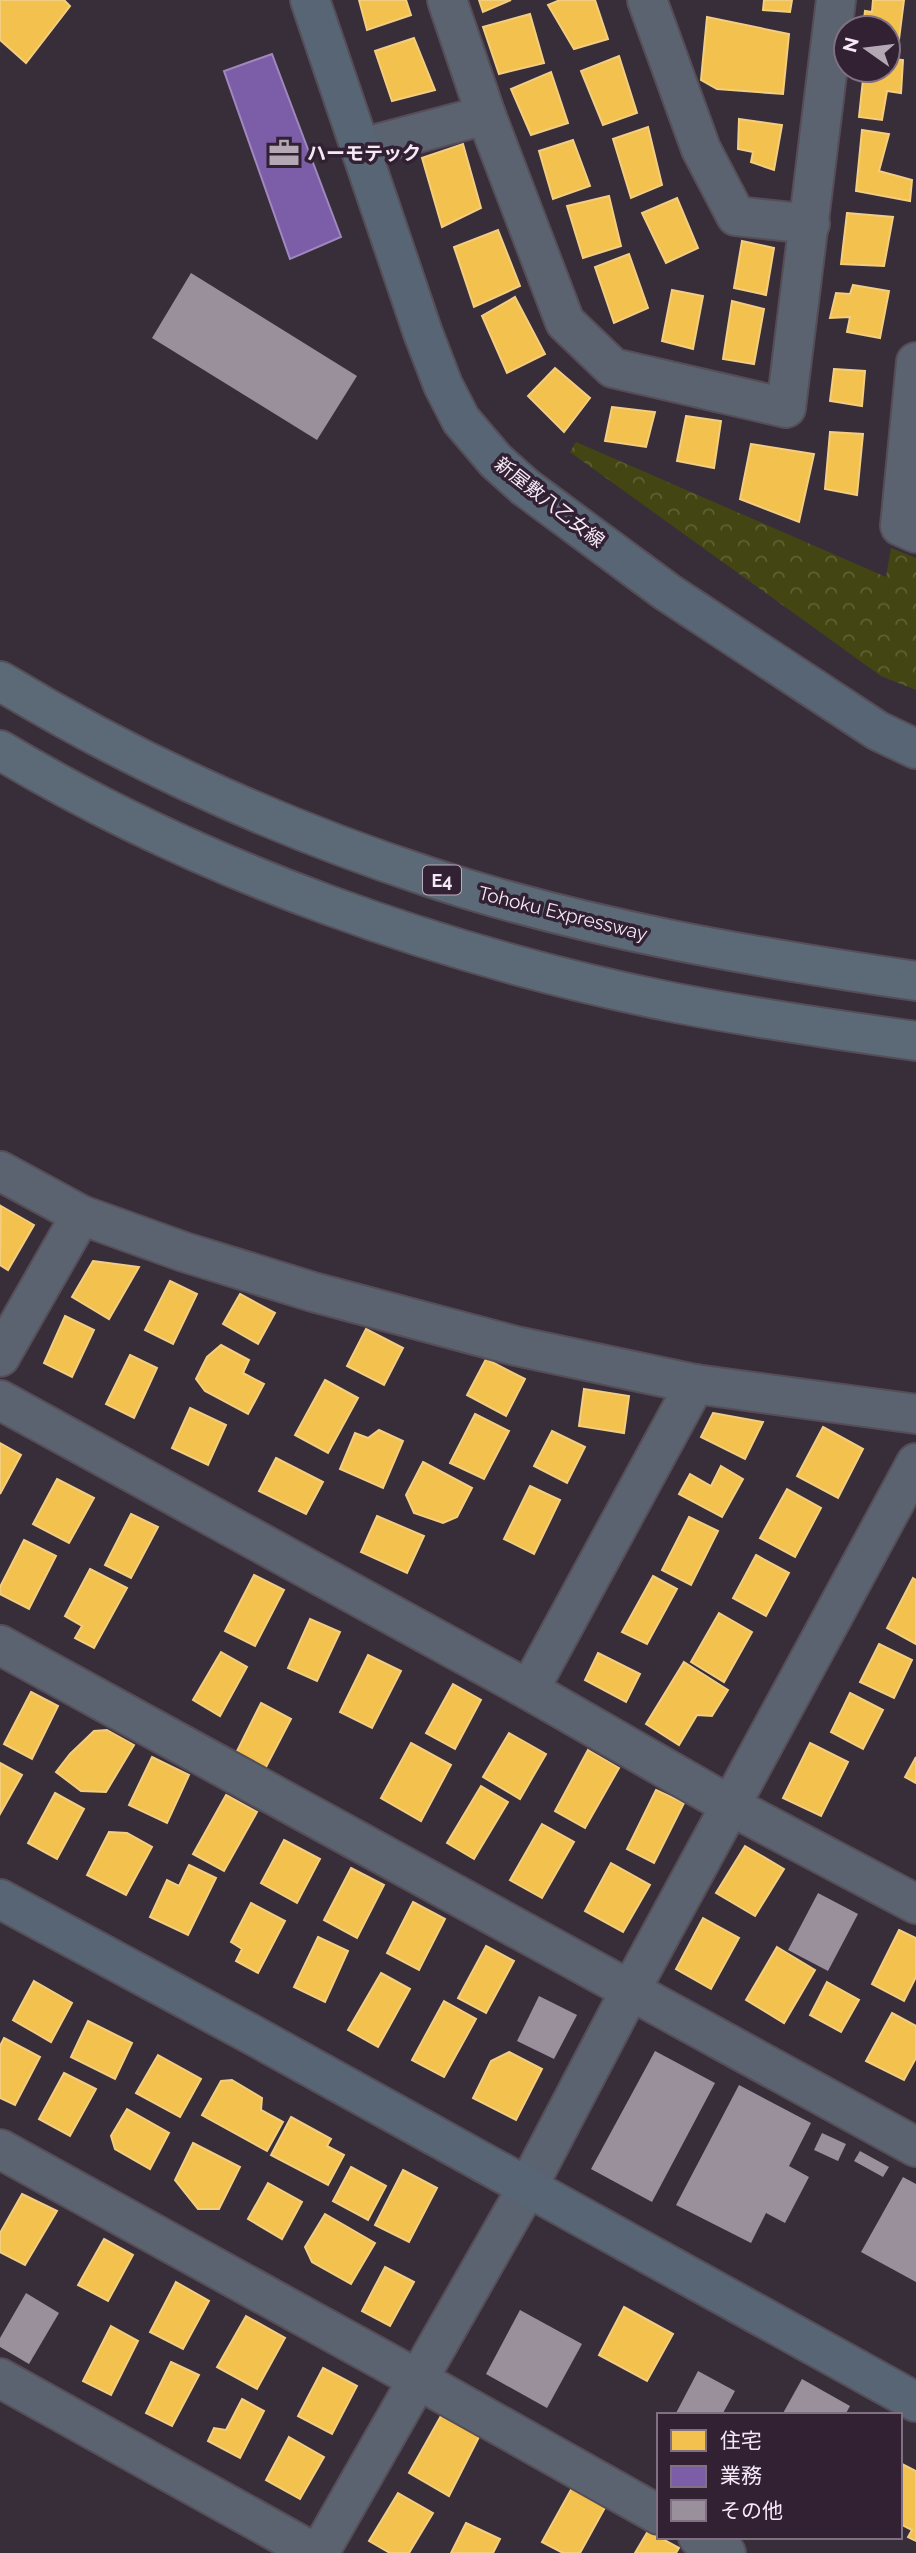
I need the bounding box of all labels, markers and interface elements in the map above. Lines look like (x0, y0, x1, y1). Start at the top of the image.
north arrow (832, 14, 902, 84)
text: N (838, 35, 863, 55)
office icon: ハーモテック (267, 136, 301, 170)
place label: ハーモテック (307, 142, 421, 164)
street label: 新屋敷八乙女線 (491, 452, 609, 552)
road number: E4 (423, 866, 461, 894)
street label: Tohoku Expressway (476, 881, 650, 945)
legend (657, 2413, 902, 2539)
text: 住宅 (720, 2428, 762, 2453)
text: 業務 (720, 2463, 762, 2488)
text: その他 (720, 2498, 783, 2523)

